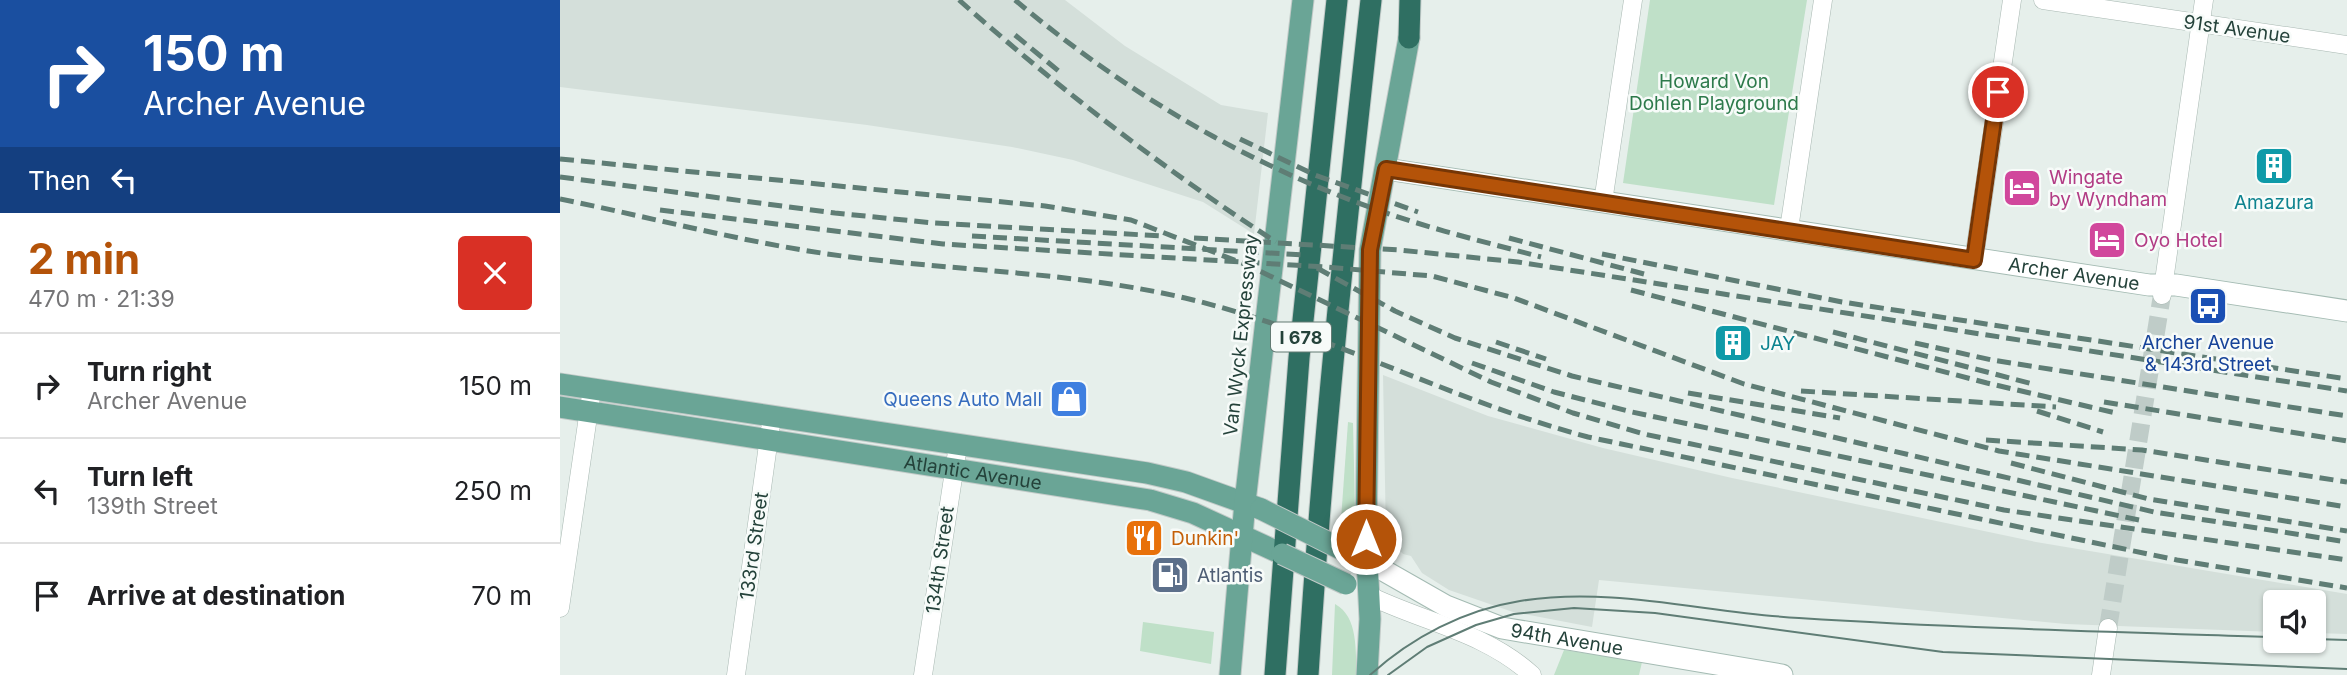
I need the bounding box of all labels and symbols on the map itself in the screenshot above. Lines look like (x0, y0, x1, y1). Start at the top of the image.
street label: 91st Avenue (2182, 10, 2292, 48)
pin (1968, 62, 2028, 122)
park label: Howard Von Dohlen Playground (1629, 70, 1799, 115)
building icon: Amazura (2253, 145, 2295, 187)
place label: Wingate by Wyndham (2049, 166, 2167, 211)
hotel icon: Wingate by Wyndham (2001, 167, 2043, 209)
place label: Amazura (2234, 191, 2314, 214)
hotel icon: Oyo Hotel (2086, 219, 2128, 261)
place label: Oyo Hotel (2134, 229, 2223, 252)
street label: Van Wyck Expressway (1219, 233, 1263, 437)
street label: Archer Avenue (2007, 252, 2141, 295)
bus stop icon: Archer Avenue & 143rd Street (2187, 285, 2229, 327)
building icon: JAY (1712, 322, 1754, 364)
road number: I 678 (1271, 323, 1331, 352)
place label: Archer Avenue & 143rd Street (2142, 331, 2274, 376)
place label: JAY (1760, 332, 1795, 355)
shop icon: Queens Auto Mall (1048, 378, 1090, 420)
place label: Queens Auto Mall (883, 388, 1042, 411)
street label: Atlantic Avenue (902, 450, 1043, 494)
street label: 133rd Street (735, 491, 773, 601)
position arrow (1329, 502, 1403, 576)
street label: 134th Street (921, 505, 959, 615)
restaurant icon: Dunkin' (1123, 517, 1165, 559)
place label: Dunkin' (1171, 527, 1239, 550)
fuel station icon: Atlantis (1149, 554, 1191, 596)
place label: Atlantis (1197, 564, 1263, 587)
street label: 94th Avenue (1509, 618, 1625, 660)

